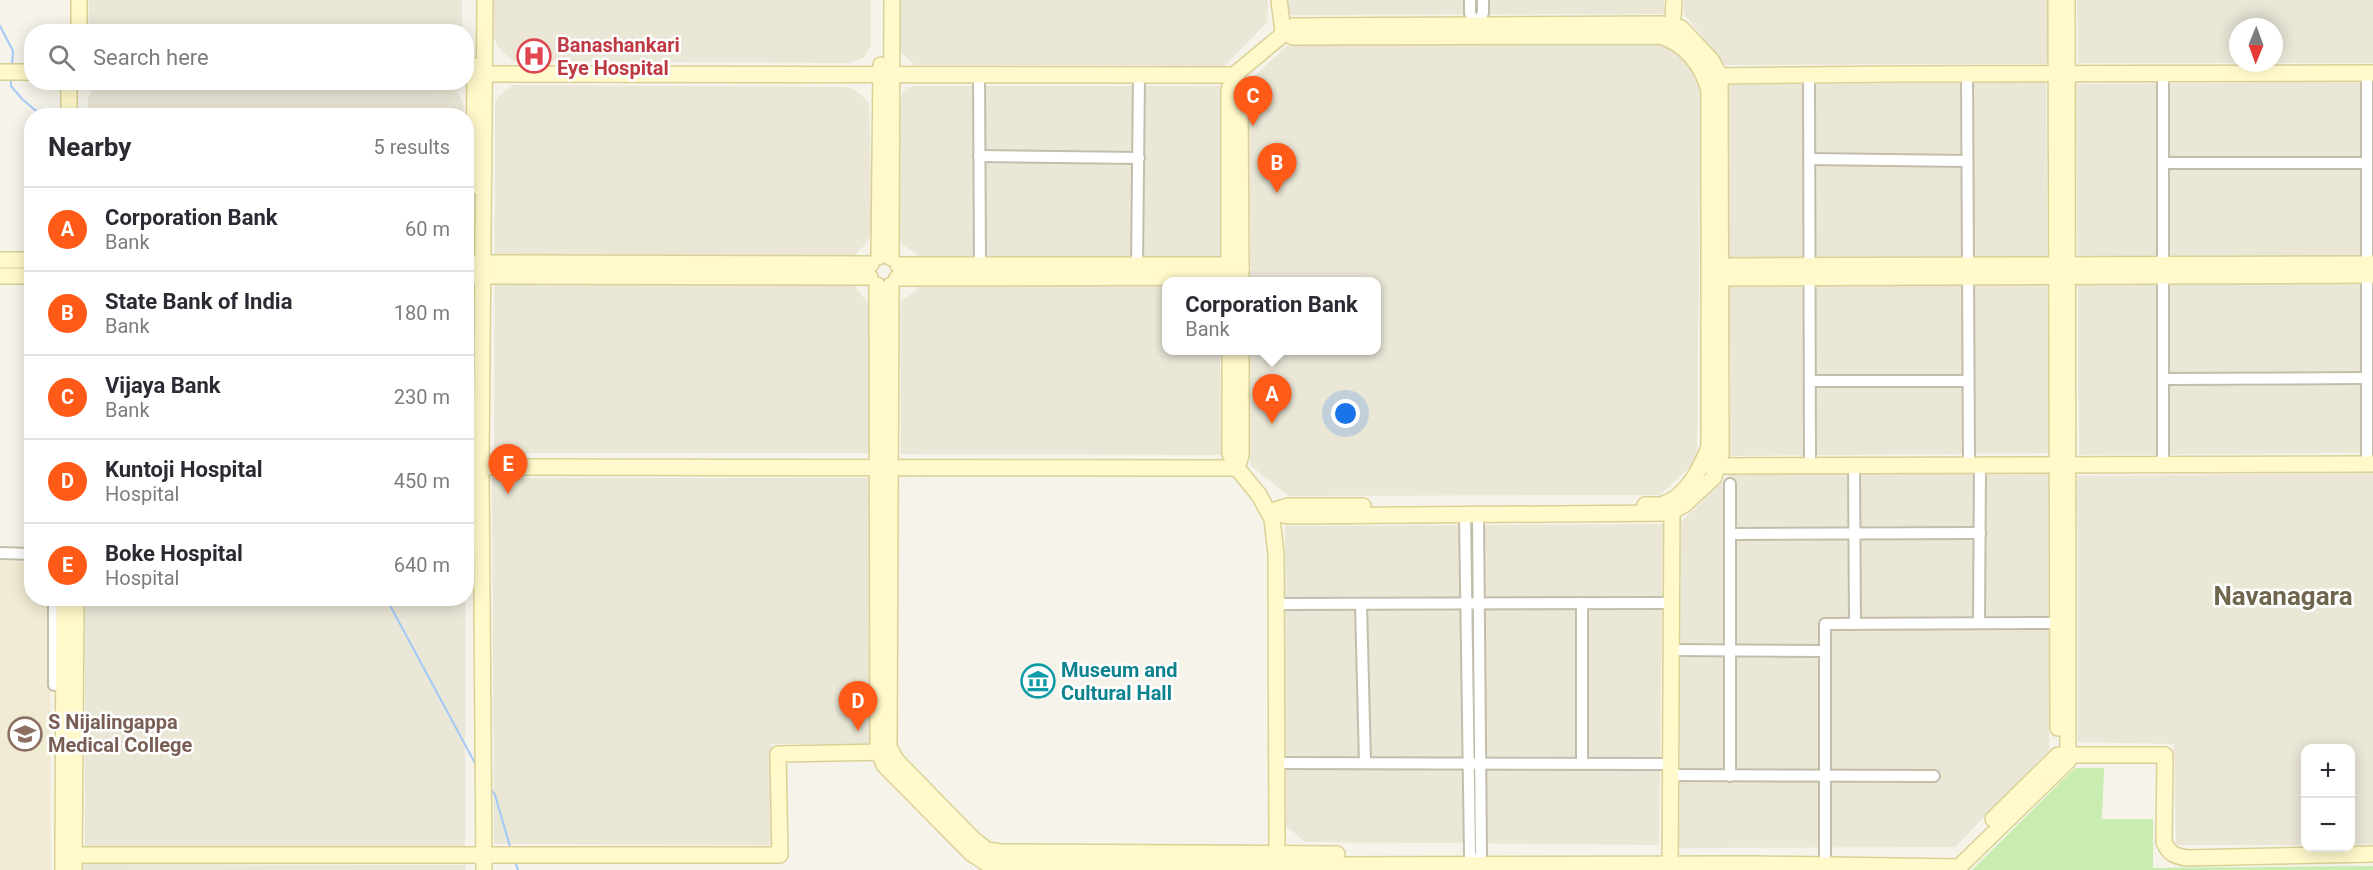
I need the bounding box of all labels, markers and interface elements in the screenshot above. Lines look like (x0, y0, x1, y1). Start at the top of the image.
north arrow (2229, 18, 2283, 72)
search box (24, 24, 474, 90)
place label: Banashankari Eye Hospital (557, 33, 680, 80)
hospital icon: Banashankari Eye Hospital (516, 38, 552, 74)
icon: search (45, 41, 78, 74)
text: Search here (93, 45, 209, 70)
pin: C (1234, 76, 1272, 126)
text: Nearby (48, 132, 131, 162)
text: 5 results (374, 135, 450, 159)
pin: B (1258, 144, 1296, 193)
text: Corporation Bank (105, 205, 278, 230)
text: A (61, 217, 74, 241)
text: 60 m (405, 217, 450, 241)
text: Bank (105, 230, 150, 254)
popup (1162, 277, 1381, 355)
text: State Bank of India (105, 289, 292, 314)
text: Corporation Bank (1185, 292, 1358, 317)
text: B (61, 301, 74, 325)
text: 180 m (394, 301, 450, 325)
text: Bank (105, 314, 150, 338)
text: Bank (1185, 317, 1230, 341)
text: Vijaya Bank (105, 373, 221, 398)
pin: A (1252, 374, 1292, 424)
text: C (61, 385, 74, 409)
text: 230 m (394, 385, 450, 409)
text: Bank (105, 398, 150, 422)
your location (1331, 399, 1360, 428)
pin: E (488, 444, 528, 494)
text: Kuntoji Hospital (105, 457, 262, 482)
text: D (61, 469, 74, 493)
text: 450 m (394, 469, 450, 493)
text: Hospital (105, 482, 179, 506)
text: Boke Hospital (105, 541, 243, 566)
text: E (62, 553, 73, 577)
text: 640 m (394, 553, 450, 577)
text: Hospital (105, 566, 179, 590)
district label: Navanagara (2213, 581, 2353, 611)
place label: Museum and Cultural Hall (1061, 658, 1177, 705)
museum icon: Museum and Cultural Hall (1020, 663, 1056, 699)
pin: D (838, 682, 878, 731)
place label: S Nijalingappa Medical College (48, 710, 192, 757)
school or university icon: S Nijalingappa Medical College (7, 716, 43, 752)
map controls (2301, 744, 2355, 852)
button: + (2301, 744, 2355, 798)
button: − (2301, 798, 2355, 852)

